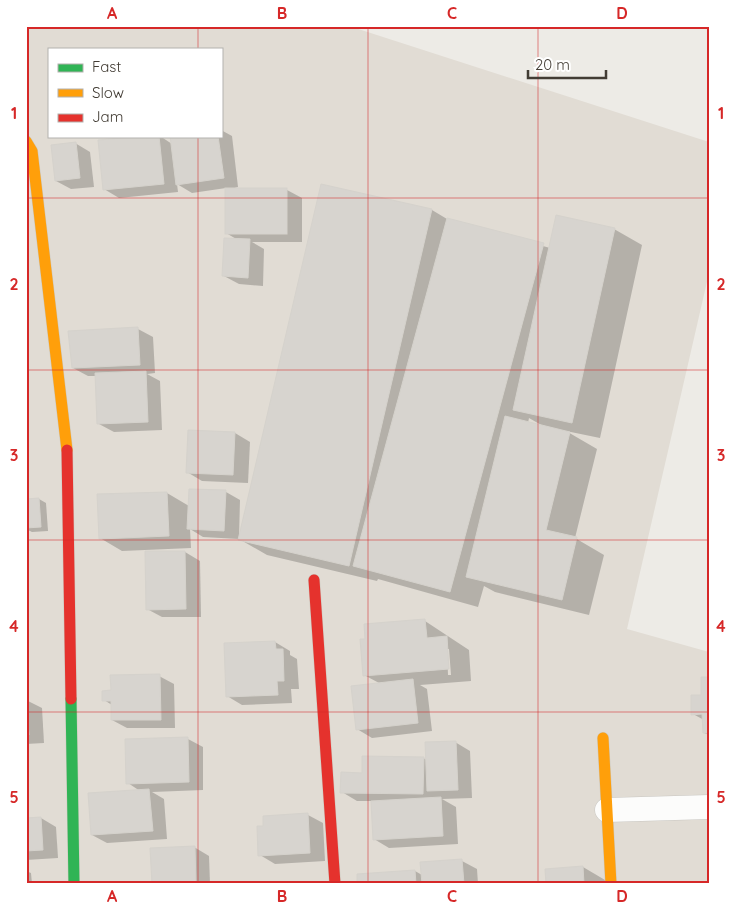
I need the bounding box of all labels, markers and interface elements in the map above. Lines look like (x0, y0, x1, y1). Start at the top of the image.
text: A (107, 3, 118, 23)
text: B (277, 3, 287, 23)
text: C (447, 3, 457, 23)
text: D (616, 3, 628, 23)
legend (48, 48, 222, 138)
scale bar (528, 48, 605, 80)
text: 20 m (535, 55, 570, 74)
text: Fast (92, 57, 121, 76)
text: Slow (92, 83, 124, 102)
text: 1 (11, 103, 17, 123)
text: 1 (718, 103, 724, 123)
text: Jam (92, 107, 123, 126)
text: 2 (9, 274, 19, 294)
text: 2 (716, 274, 726, 294)
text: 3 (10, 445, 18, 465)
text: 3 (717, 445, 725, 465)
text: 4 (9, 616, 19, 636)
text: 4 (716, 616, 726, 636)
text: 5 (9, 787, 19, 807)
text: 5 (716, 787, 726, 807)
text: A (107, 886, 118, 906)
text: B (277, 886, 287, 906)
text: C (447, 886, 457, 906)
text: D (616, 886, 628, 906)

